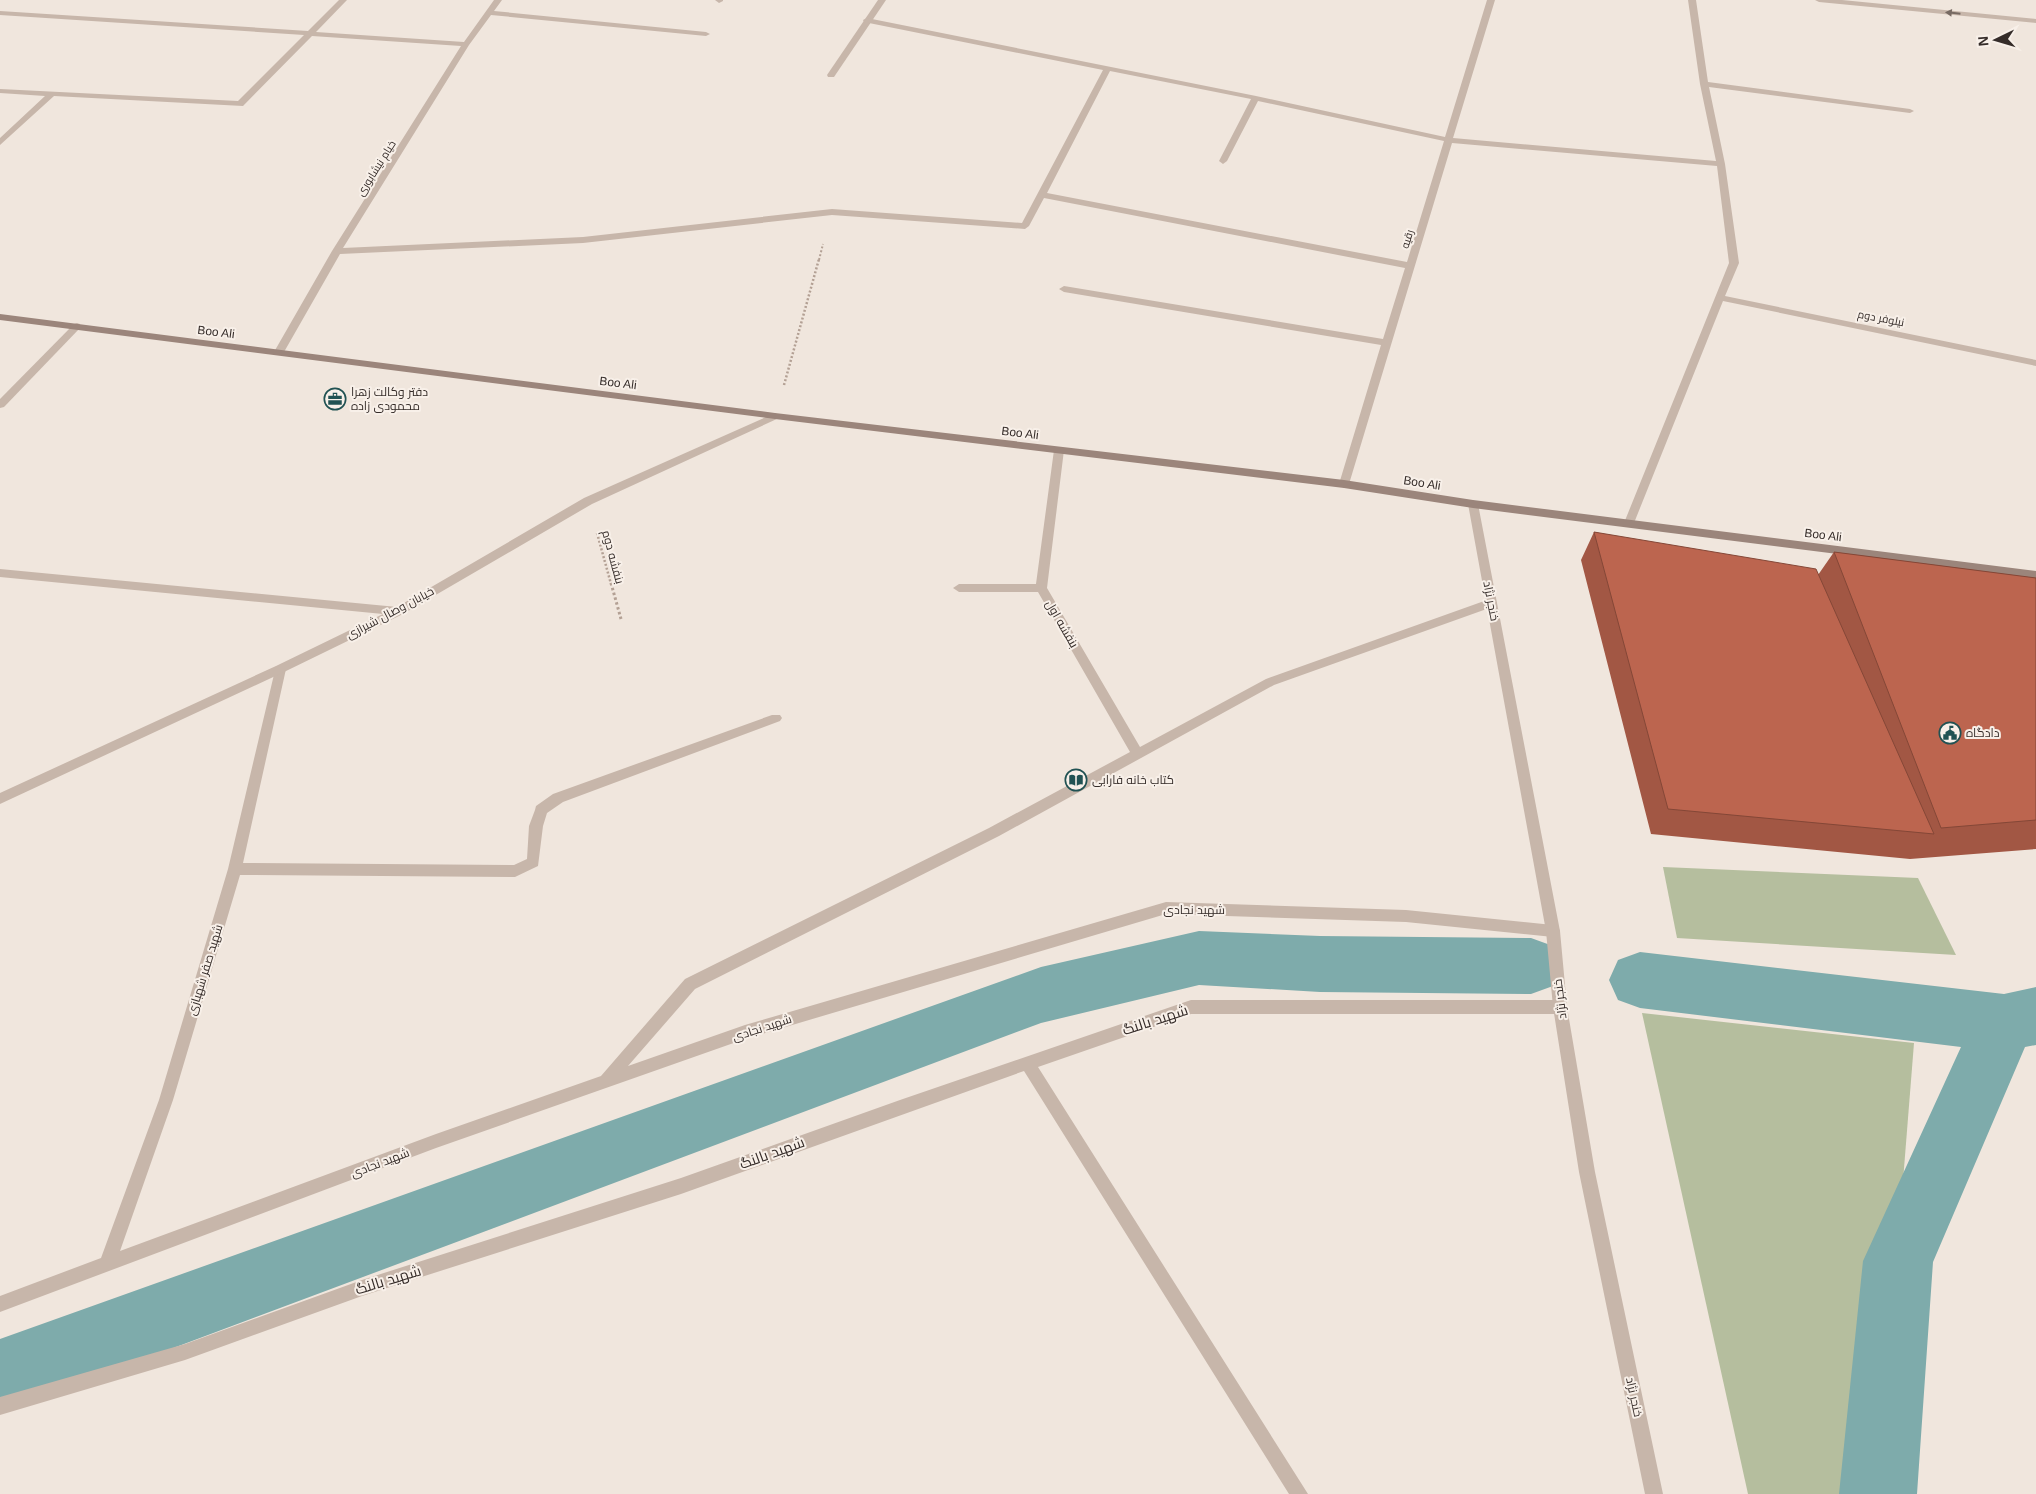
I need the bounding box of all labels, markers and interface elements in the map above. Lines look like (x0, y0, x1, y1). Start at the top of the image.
one-way arrow (1944, 9, 1960, 17)
north arrow (1971, 15, 2021, 65)
text: N (1975, 35, 1991, 47)
street label: خیام نیشابوری (354, 138, 400, 199)
street label: رقیه (1398, 228, 1417, 250)
street label: نیلوفر دوم (1856, 308, 1905, 330)
street label: Boo Ali (197, 323, 235, 341)
street label: Boo Ali (599, 374, 637, 392)
place label: دفتر وکالت زهرا محمودی زاده (351, 385, 428, 413)
office icon: دفتر وکالت زهرا محمودی زاده (323, 387, 347, 411)
street label: Boo Ali (1001, 424, 1039, 442)
street label: Boo Ali (1402, 473, 1442, 493)
street label: Boo Ali (1804, 526, 1842, 544)
street label: بنفشه دوم (598, 529, 627, 586)
street label: خنجر نژاد (1480, 580, 1502, 622)
street label: خیابان وصال شیرازی (344, 584, 436, 642)
street label: بنفشه اول (1043, 598, 1081, 650)
public building icon: دادگاه (1938, 721, 1962, 745)
place label: دادگاه (1966, 726, 2000, 740)
library icon: کتاب خانه فارابی (1064, 768, 1088, 792)
place label: کتاب خانه فارابی (1092, 773, 1174, 787)
street label: شهید نجادی (1163, 903, 1225, 917)
street label: شهید صفر شهبازی (185, 923, 226, 1017)
street label: خنجر نژاد (1551, 978, 1569, 1020)
street label: شهيد بالنگ (1120, 1001, 1190, 1040)
street label: شهید نجادی (731, 1012, 794, 1044)
street label: شهيد بالنگ (737, 1133, 807, 1174)
street label: شهید نجادی (349, 1145, 411, 1181)
street label: شهيد بالنگ (353, 1261, 424, 1300)
street label: خنجر نژاد (1623, 1376, 1645, 1418)

